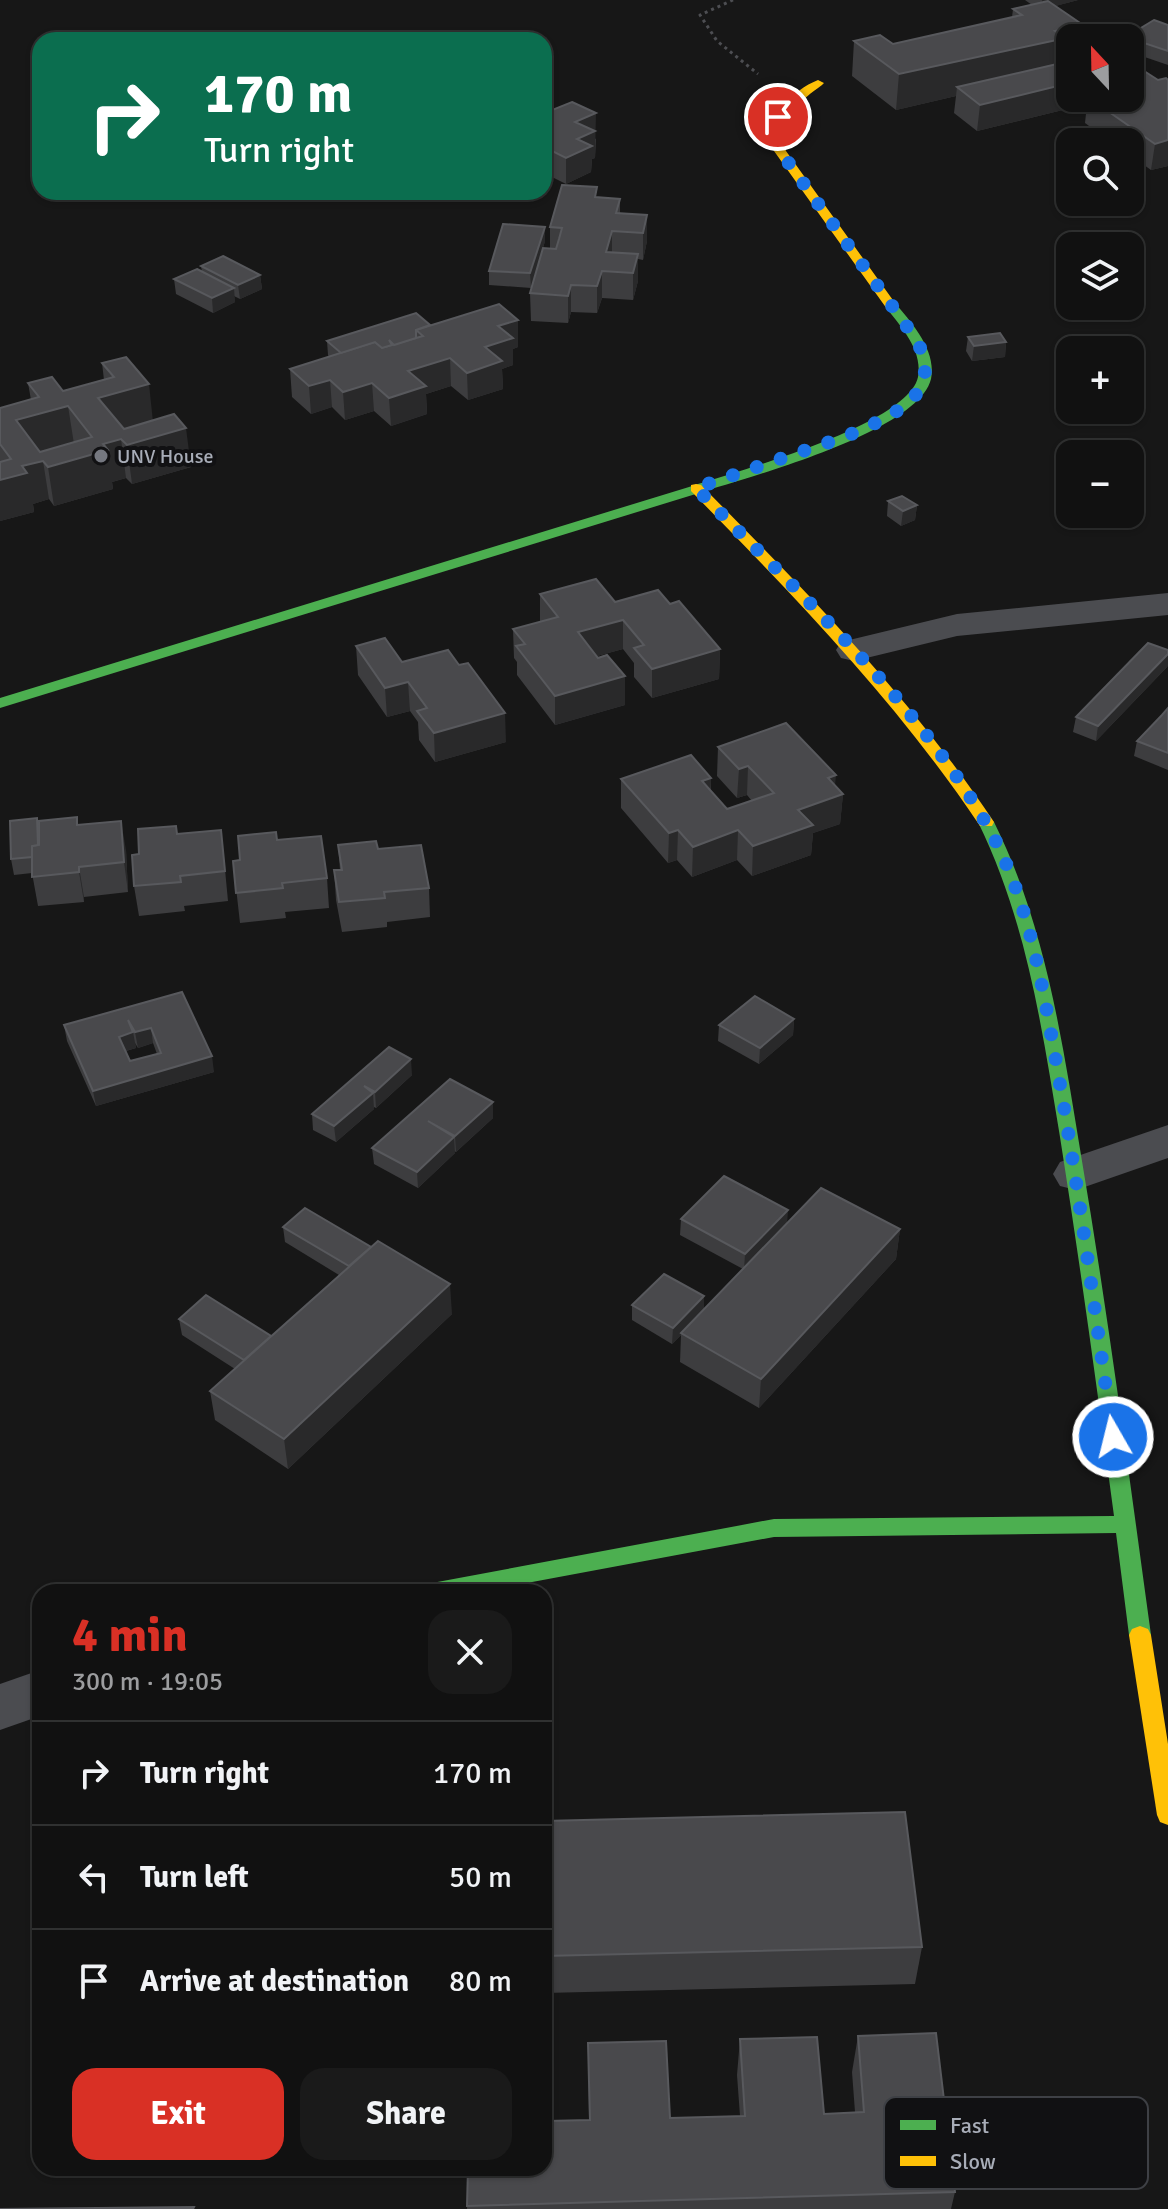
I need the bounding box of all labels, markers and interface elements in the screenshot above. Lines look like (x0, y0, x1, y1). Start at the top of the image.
north arrow (1056, 24, 1144, 112)
map controls (1056, 24, 1144, 528)
text: 170 m (204, 59, 352, 128)
icon: right (72, 64, 176, 168)
pin (744, 83, 812, 151)
icon: arrive (756, 95, 800, 139)
text: Turn right (204, 128, 354, 173)
button: search (1056, 128, 1144, 216)
button: layers (1056, 232, 1144, 320)
button: + (1056, 336, 1144, 424)
button: − (1056, 440, 1144, 528)
place label: UNV House (117, 444, 213, 469)
marker: UNV House (92, 447, 110, 465)
position arrow (1071, 1395, 1155, 1479)
text: 4 min (72, 1606, 188, 1665)
button: close (428, 1610, 512, 1694)
text: 300 m · 19:05 (72, 1666, 223, 1698)
icon: right (72, 1751, 116, 1795)
text: Turn right (140, 1755, 269, 1792)
text: 170 m (433, 1755, 512, 1792)
icon: left (72, 1855, 116, 1899)
text: Turn left (140, 1859, 249, 1896)
text: 50 m (449, 1859, 512, 1896)
icon: arrive (72, 1959, 116, 2003)
text: Arrive at destination (140, 1963, 409, 2000)
text: 80 m (449, 1963, 512, 2000)
button: Exit (72, 2068, 284, 2160)
button: Share (300, 2068, 512, 2160)
legend (884, 2097, 1148, 2189)
text: Fast (950, 2112, 990, 2139)
text: Slow (950, 2148, 996, 2175)

